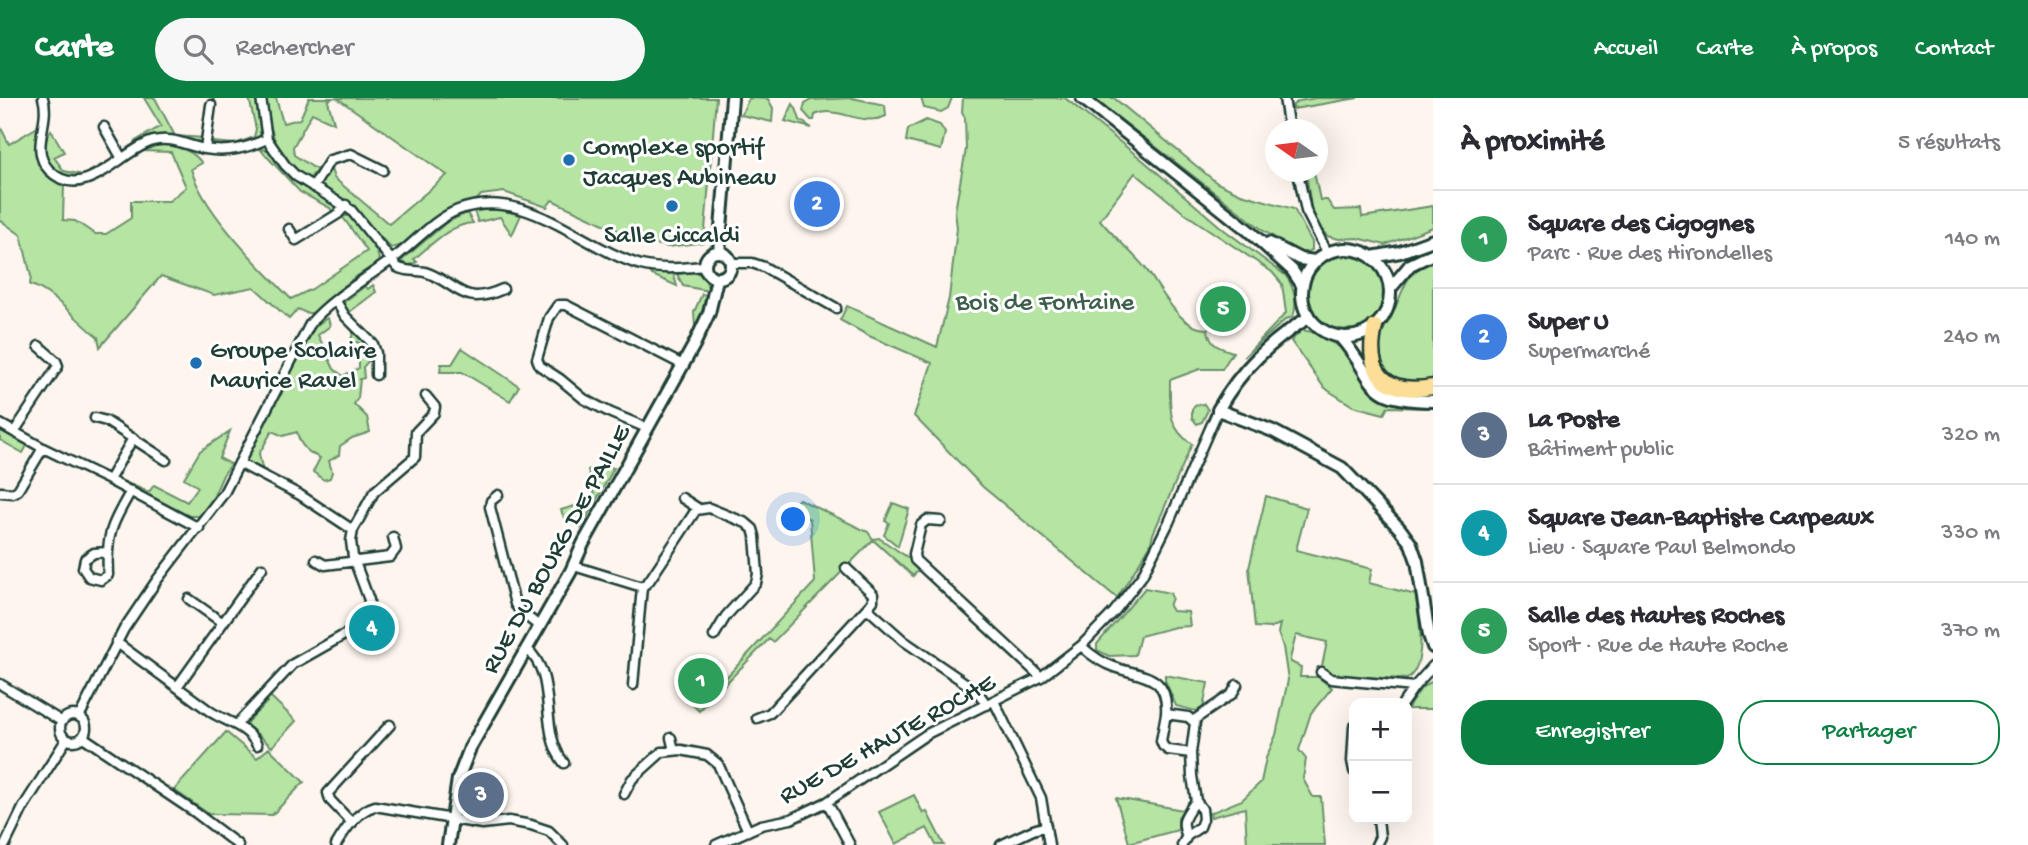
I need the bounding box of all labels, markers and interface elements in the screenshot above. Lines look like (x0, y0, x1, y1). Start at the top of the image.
search box (155, 18, 645, 81)
text: Carte (35, 30, 113, 68)
icon: search (179, 30, 217, 68)
text: Rechercher (235, 34, 353, 65)
text: Accueil (1594, 35, 1658, 64)
text: Carte (1696, 35, 1753, 64)
text: À propos (1791, 35, 1877, 64)
text: Contact (1915, 35, 1993, 64)
north arrow (1265, 119, 1328, 182)
text: À proximité (1461, 126, 1605, 161)
text: 5 résultats (1898, 130, 2000, 157)
place label: Complexe sportif Jacques Aubineau (583, 134, 776, 195)
marker: Complexe sportif Jacques Aubineau (561, 152, 577, 168)
pin: 2 (794, 178, 840, 230)
marker: Salle Ciccaldi (664, 198, 680, 214)
text: Square des Cigognes (1528, 210, 1754, 241)
place label: Salle Ciccaldi (604, 222, 740, 253)
text: 1 (1479, 226, 1489, 253)
text: 140 m (1945, 226, 2000, 253)
text: Parc · Rue des Hirondelles (1528, 241, 1772, 268)
pin: 5 (1200, 283, 1246, 335)
park label: Bois de Fontaine (955, 289, 1135, 320)
text: Super U (1528, 308, 1609, 339)
text: 2 (1478, 324, 1490, 351)
text: 240 m (1943, 324, 2000, 351)
place label: Groupe Scolaire Maurice Ravel (210, 337, 377, 398)
text: Supermarché (1528, 339, 1650, 366)
marker: Groupe Scolaire Maurice Ravel (188, 355, 204, 371)
text: La Poste (1528, 406, 1620, 437)
street label: RUE DU BOURG DE PAILLE (477, 420, 640, 680)
text: 3 (1478, 422, 1490, 449)
text: 320 m (1942, 422, 2000, 449)
text: Bâtiment public (1528, 437, 1673, 464)
your location (776, 502, 810, 536)
text: Square Jean-Baptiste Carpeaux (1528, 504, 1874, 535)
text: 4 (1479, 520, 1489, 547)
text: 330 m (1941, 520, 2000, 547)
text: Lieu · Square Paul Belmondo (1528, 535, 1796, 562)
pin: 4 (349, 602, 395, 654)
text: Salle des Hautes Roches (1528, 602, 1784, 633)
text: 5 (1478, 618, 1490, 645)
text: 370 m (1941, 618, 2000, 645)
text: Sport · Rue de Haute Roche (1528, 633, 1788, 660)
pin: 1 (678, 655, 724, 707)
street label: RUE DE HAUTE ROCHE (775, 668, 1002, 813)
map controls (1349, 698, 1412, 824)
button: + (1349, 698, 1412, 761)
button: Enregistrer (1461, 700, 1724, 765)
button: Partager (1738, 700, 2000, 765)
button: − (1349, 761, 1412, 824)
pin: 3 (458, 769, 504, 821)

